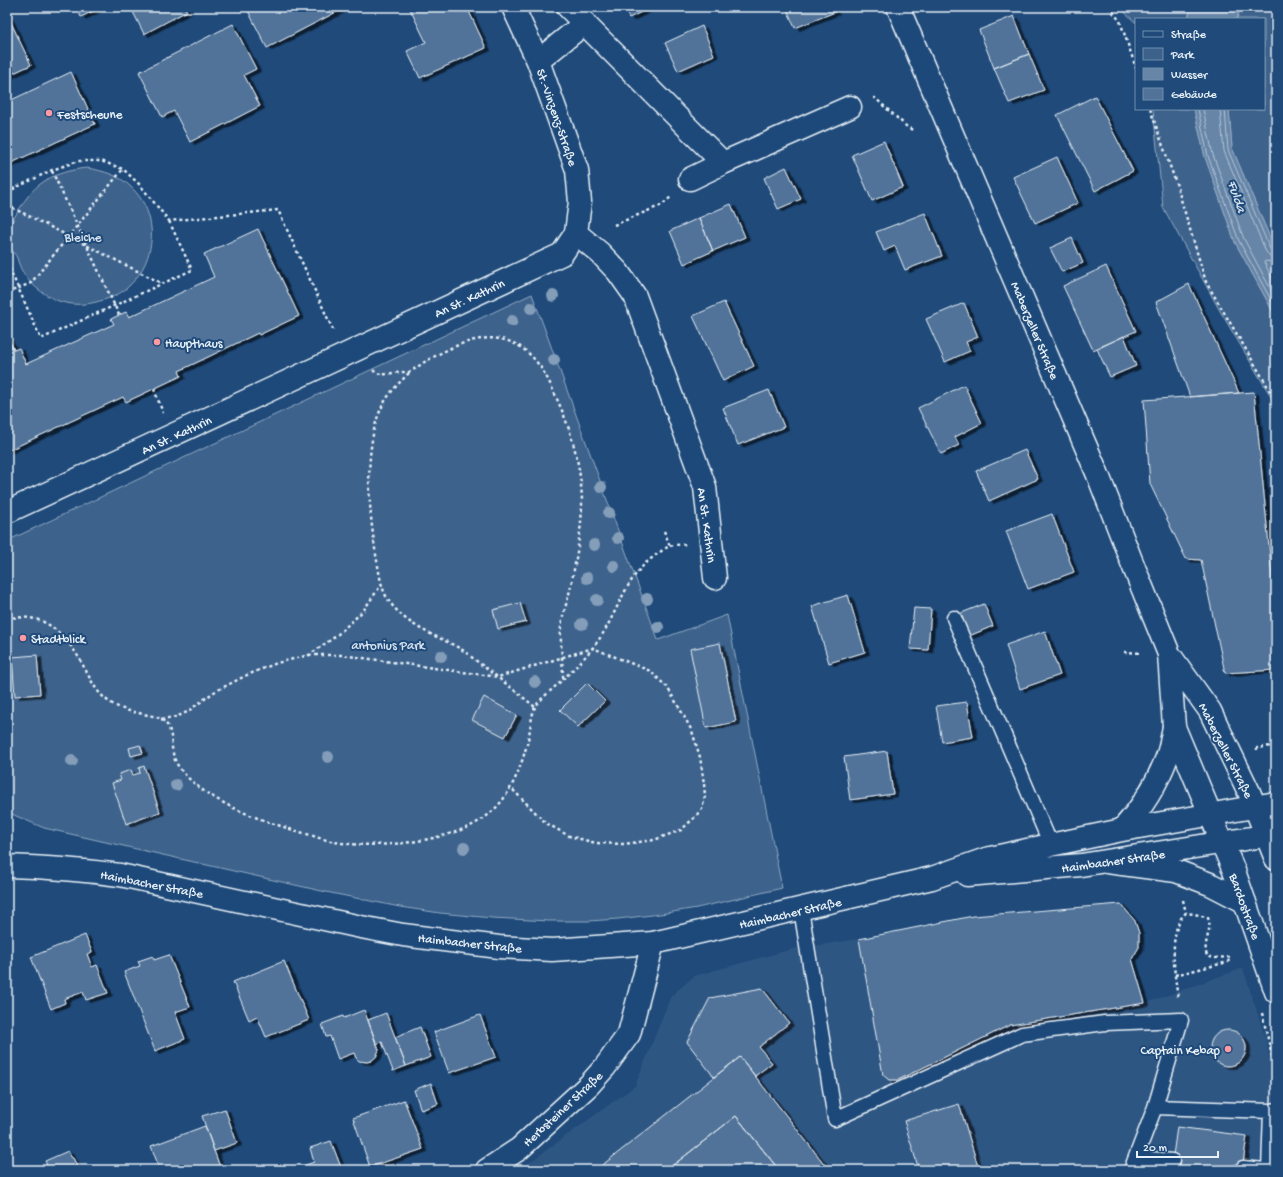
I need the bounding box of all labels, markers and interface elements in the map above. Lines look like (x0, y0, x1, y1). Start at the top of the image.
legend (1135, 18, 1265, 110)
text: Straße (1171, 29, 1207, 43)
text: Park (1170, 49, 1196, 63)
street label: St.-Vinzenz-Straße (532, 67, 579, 169)
text: Wasser (1171, 69, 1209, 83)
text: Gebäude (1171, 89, 1217, 103)
marker: Festscheune (44, 108, 54, 118)
place label: Festscheune (56, 108, 123, 123)
water label: Fulda (1222, 179, 1249, 216)
park label: Bleiche (63, 231, 102, 246)
street label: An St. Kathrin (433, 276, 508, 322)
street label: Maberzeller Straße (1006, 280, 1061, 382)
marker: Haupthaus (152, 337, 162, 347)
place label: Haupthaus (165, 337, 224, 352)
street label: An St. Kathrin (140, 413, 215, 459)
street label: An St. Kathrin (693, 487, 718, 565)
marker: Stadtblick (18, 633, 28, 643)
place label: Stadtblick (31, 633, 86, 648)
park label: antonius Park (351, 639, 426, 654)
street label: Maberzeller Straße (1194, 701, 1255, 801)
street label: Haimbacher Straße (1061, 848, 1166, 877)
street label: Haimbacher Straße (99, 868, 204, 903)
street label: Bardostraße (1224, 871, 1263, 942)
street label: Haimbacher Straße (738, 895, 843, 933)
street label: Haimbacher Straße (417, 932, 523, 957)
place label: Captain Kebap (1140, 1044, 1221, 1059)
marker: Captain Kebap (1223, 1044, 1233, 1054)
street label: Herbsteiner Straße (521, 1069, 607, 1151)
scale bar (1137, 1133, 1218, 1159)
text: 20 m (1143, 1142, 1168, 1156)

